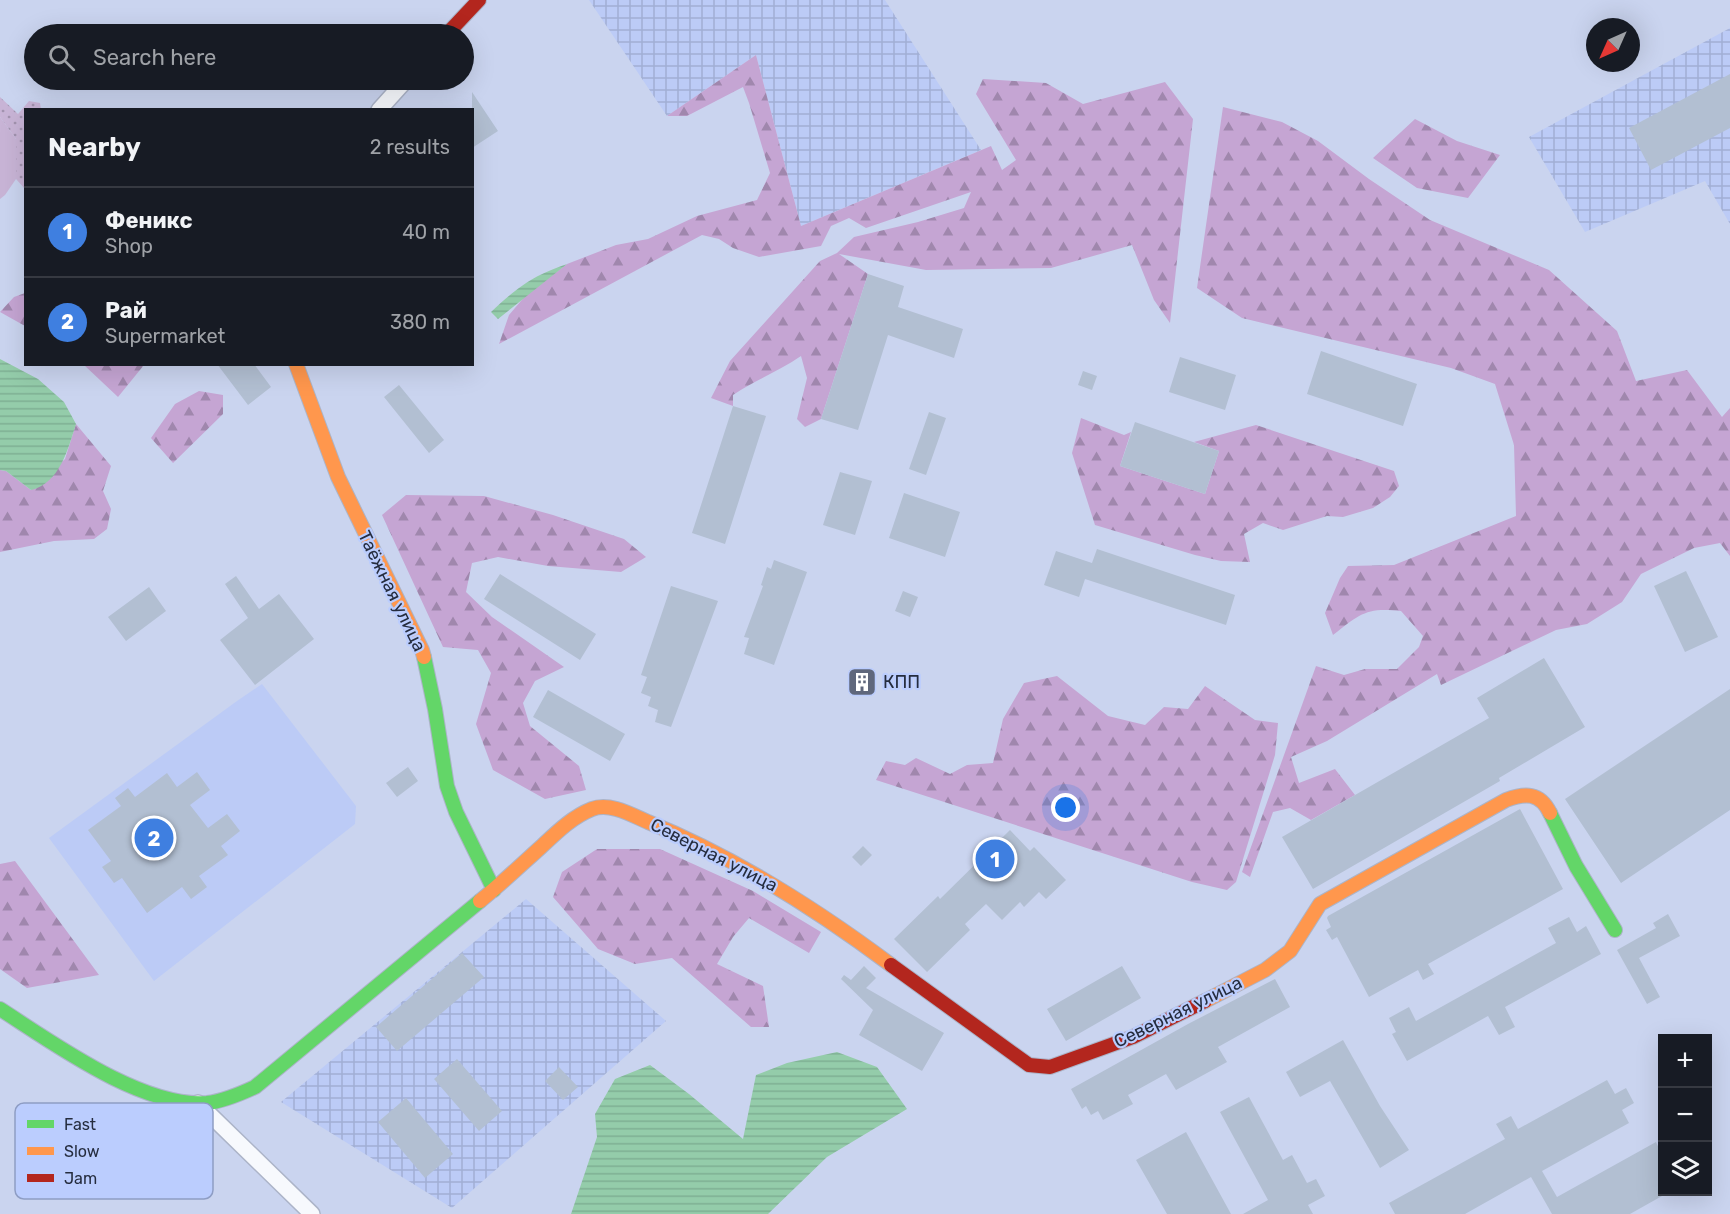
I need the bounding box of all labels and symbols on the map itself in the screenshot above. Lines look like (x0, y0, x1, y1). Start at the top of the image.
north arrow (1586, 18, 1640, 72)
street label: Таёжная улица (353, 527, 431, 655)
building icon: КПП (846, 666, 878, 698)
place label: КПП (883, 671, 920, 693)
your location (1051, 793, 1080, 822)
street label: Северная улица (647, 813, 781, 897)
pin: 2 (134, 816, 174, 860)
pin: 1 (976, 836, 1014, 882)
street label: Северная улица (1110, 971, 1246, 1053)
legend (15, 1103, 213, 1199)
text: Fast (64, 1115, 96, 1134)
text: Slow (64, 1142, 100, 1161)
text: Jam (64, 1169, 97, 1188)

